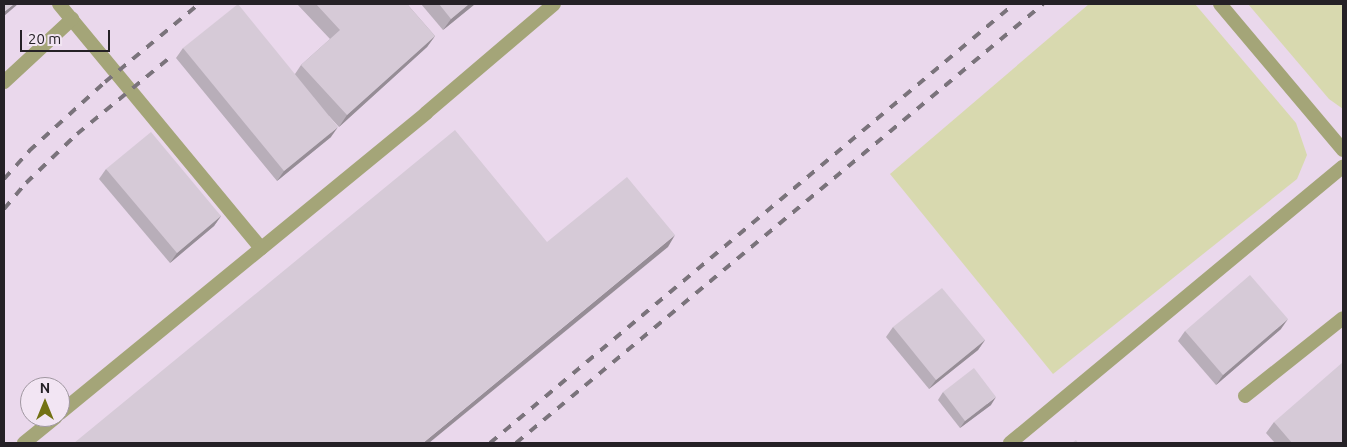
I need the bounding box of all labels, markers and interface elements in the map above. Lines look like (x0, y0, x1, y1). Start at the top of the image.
scale bar (22, 20, 112, 52)
text: 20 m (28, 30, 61, 47)
north arrow (20, 377, 70, 427)
text: N (40, 380, 50, 396)

